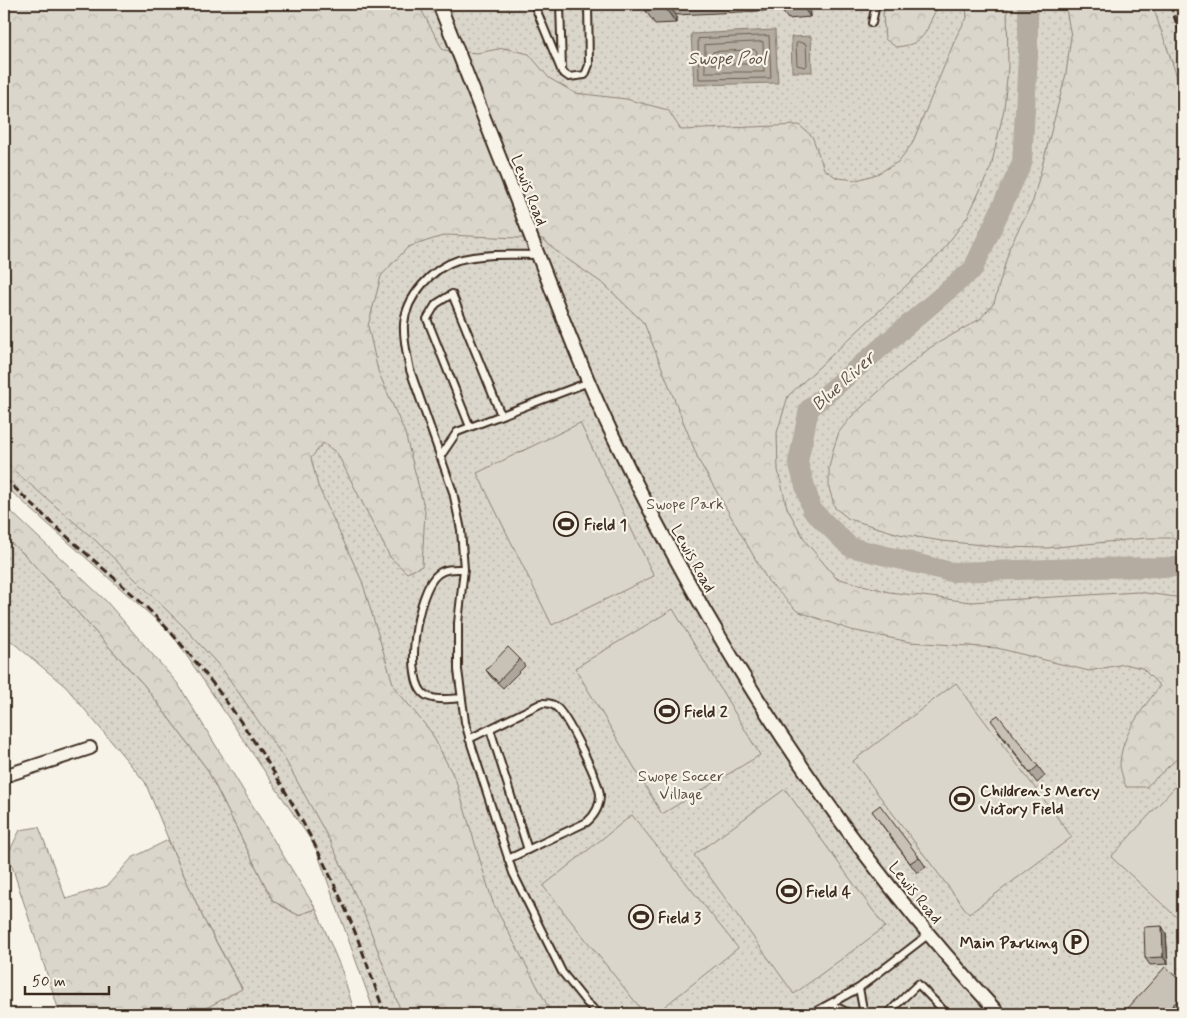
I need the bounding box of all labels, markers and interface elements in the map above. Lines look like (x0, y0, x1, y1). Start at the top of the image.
water label: Swope Pool (688, 47, 768, 71)
street label: Lewis Road (505, 152, 552, 229)
water label: Blue River (807, 345, 882, 417)
park label: Swope Park (646, 494, 724, 515)
sports icon: Field 1 (553, 511, 579, 537)
place label: Field 1 (584, 515, 627, 536)
street label: Lewis Road (665, 521, 720, 596)
sports icon: Field 2 (654, 698, 680, 724)
place label: Field 2 (684, 702, 728, 723)
park label: Swope Soccer Village (638, 766, 724, 805)
place label: Children's Mercy Victory Field (980, 781, 1100, 820)
sports icon: Children's Mercy Victory Field (949, 786, 975, 812)
street label: Lewis Road (883, 857, 946, 928)
sports icon: Field 4 (776, 878, 802, 904)
place label: Field 4 (806, 882, 852, 903)
sports icon: Field 3 (628, 904, 654, 930)
place label: Field 3 (658, 908, 702, 929)
parking icon: Main Parking (1063, 929, 1089, 955)
place label: Main Parking (960, 933, 1058, 955)
scale bar (25, 963, 109, 995)
text: 50 m (32, 972, 66, 992)

